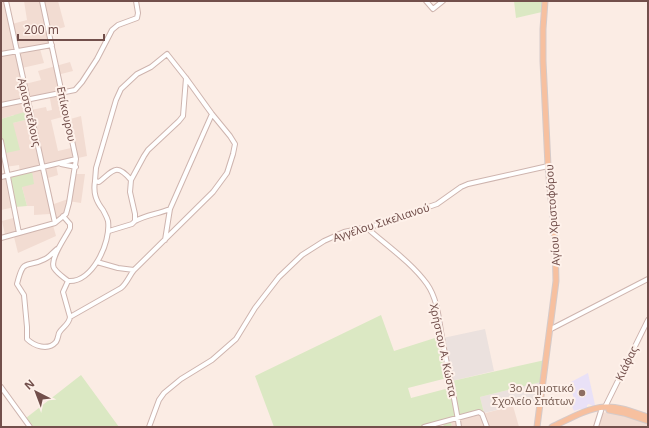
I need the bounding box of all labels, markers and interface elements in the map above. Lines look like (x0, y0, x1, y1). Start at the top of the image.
scale bar (18, 16, 104, 42)
text: 200 m (24, 21, 59, 38)
street label: Αριστοτέλους (15, 76, 45, 148)
street label: Επίκουρου (54, 85, 80, 143)
street label: Αγίου Χριστοφόρου (541, 164, 563, 266)
street label: Αγγέλου Σικελιανού (331, 199, 431, 245)
street label: Χρήστου Α. Κώστα (427, 302, 461, 398)
street label: Κιάφας (611, 343, 641, 383)
north arrow (16, 372, 56, 412)
text: N (21, 376, 37, 393)
place label: 3ο Δημοτικό Σχολείο Σπάτων (492, 380, 574, 408)
marker: 3ο Δημοτικό Σχολείο Σπάτων (577, 388, 587, 398)

